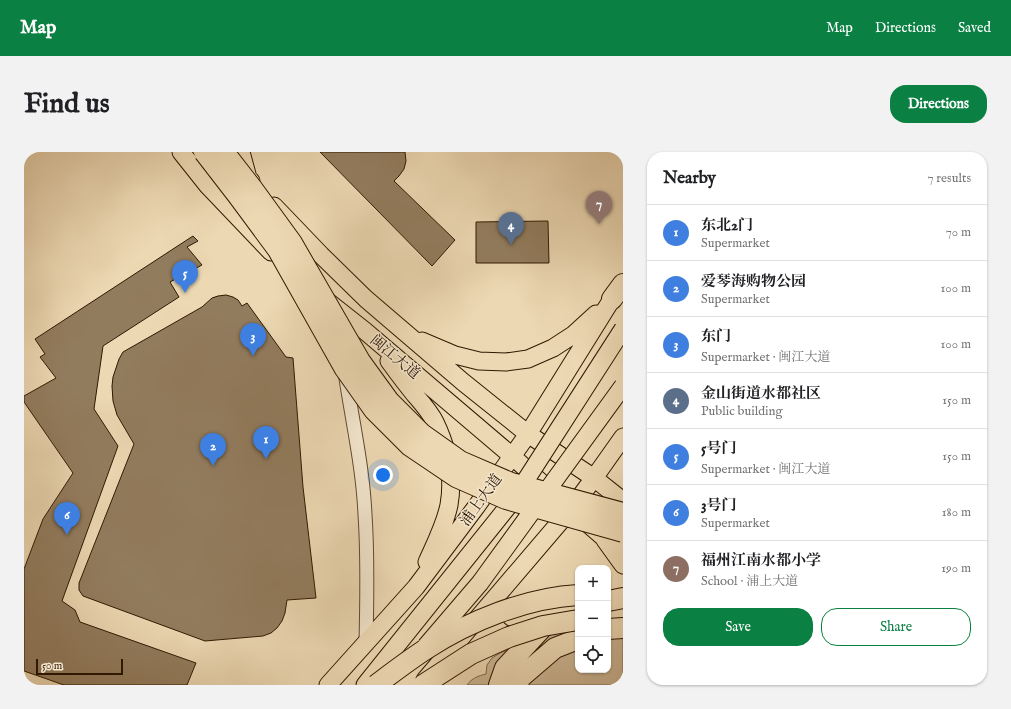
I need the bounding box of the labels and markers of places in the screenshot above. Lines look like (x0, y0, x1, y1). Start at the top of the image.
pin: 7 (586, 191, 612, 224)
pin: 4 (498, 212, 524, 245)
pin: 5 (172, 260, 198, 293)
pin: 3 (240, 323, 266, 356)
pin: 1 (253, 426, 279, 459)
pin: 2 (200, 433, 226, 466)
pin: 6 (54, 502, 80, 535)

